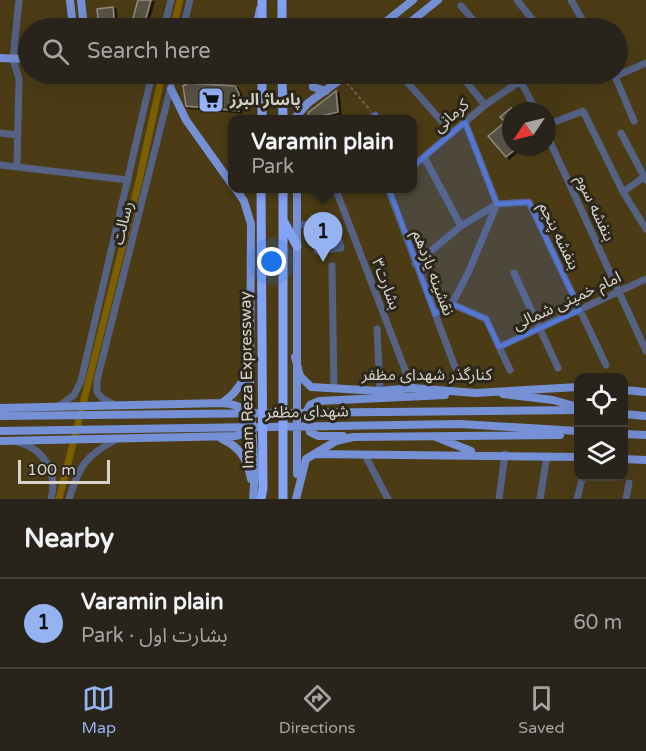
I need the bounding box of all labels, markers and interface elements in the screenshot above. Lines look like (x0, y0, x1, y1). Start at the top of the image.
search box (18, 18, 628, 84)
icon: search (39, 35, 72, 68)
text: Search here (87, 38, 211, 64)
supermarket icon: پاساژ البرز (196, 85, 226, 115)
place label: پاساژ البرز (229, 90, 301, 110)
street label: کرمانی (429, 95, 473, 137)
north arrow (502, 102, 556, 156)
popup (228, 115, 417, 193)
text: Varamin plain (251, 129, 394, 155)
text: Park (251, 155, 294, 179)
street label: بنفشه سوم (569, 172, 619, 245)
street label: رسالت (108, 199, 138, 247)
street label: بنفشه پنجم (532, 199, 584, 274)
pin: 1 (304, 212, 342, 262)
street label: نقشینه یازدهم (406, 227, 458, 319)
your location (257, 247, 286, 276)
street label: بشارت۳ (367, 255, 405, 313)
street label: امام خمینی شمالی (510, 267, 625, 337)
street label: Imam Reza Expressway (235, 291, 259, 469)
street label: کنارگذر شهدای مظفر (361, 365, 493, 385)
map controls (574, 373, 628, 481)
button: locate (574, 373, 628, 427)
street label: شهدای مظفر (264, 401, 349, 423)
button: layers (574, 427, 628, 481)
scale bar (18, 457, 110, 484)
text: 100 m (27, 460, 76, 480)
text: Nearby (24, 523, 114, 554)
text: Varamin plain (81, 589, 224, 615)
text: 1 (37, 611, 50, 635)
text: 60 m (573, 611, 622, 635)
text: Park · بشارت اول (81, 624, 228, 648)
tab: Map (81, 682, 116, 738)
tab: Directions (279, 682, 355, 738)
tab: Saved (518, 682, 565, 738)

